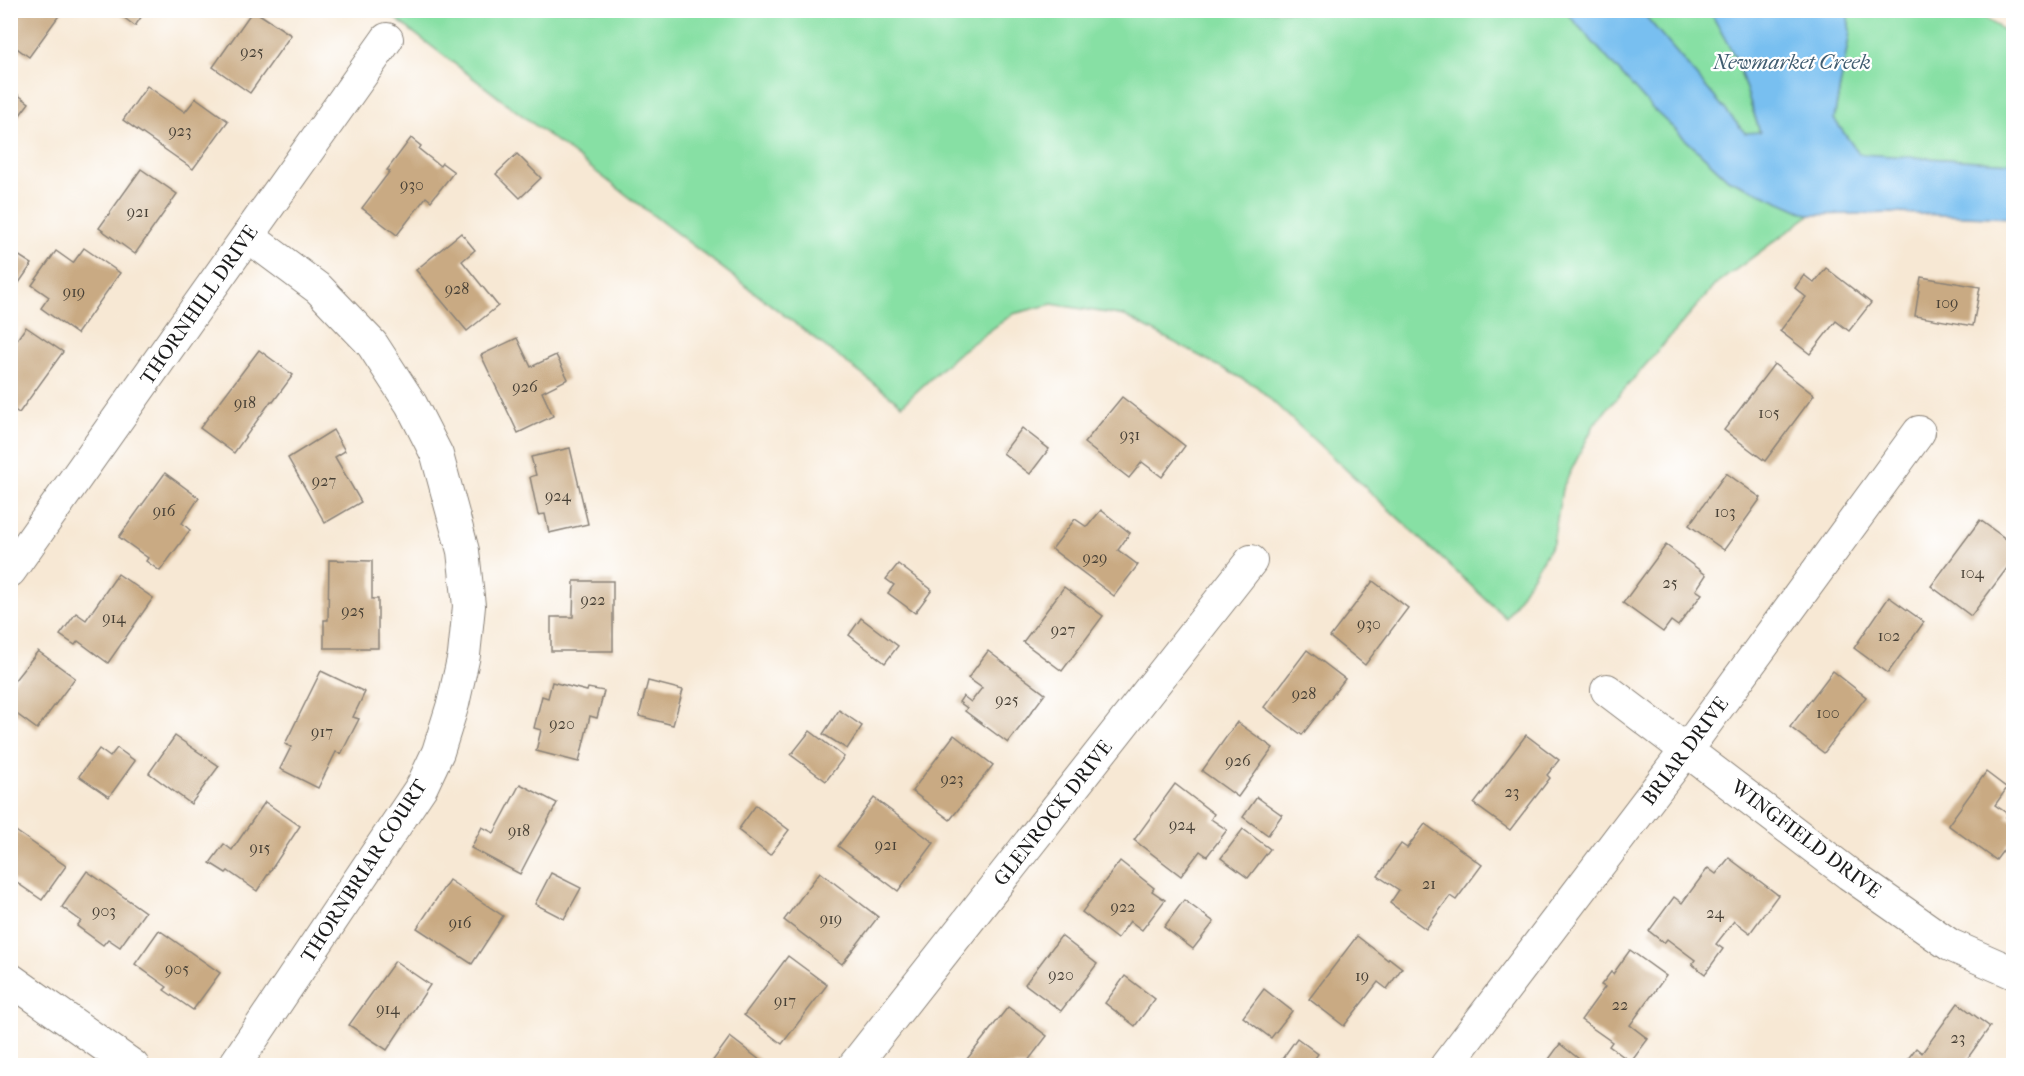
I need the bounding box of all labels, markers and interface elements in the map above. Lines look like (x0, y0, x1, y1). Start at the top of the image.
house number: 925 (240, 42, 264, 61)
water label: Newmarket Creek (1712, 50, 1871, 74)
house number: 923 (168, 121, 192, 140)
house number: 930 (400, 175, 424, 194)
house number: 921 (127, 202, 149, 221)
street label: THORNHILL DRIVE (135, 221, 263, 389)
house number: 928 (445, 279, 469, 298)
house number: 919 (63, 282, 85, 301)
house number: 109 (1936, 293, 1958, 312)
house number: 926 (512, 377, 538, 396)
house number: 918 (234, 393, 256, 412)
house number: 105 (1758, 403, 1780, 422)
house number: 931 (1120, 425, 1140, 444)
house number: 927 (312, 471, 336, 490)
house number: 924 (545, 486, 572, 505)
house number: 916 (153, 501, 176, 520)
house number: 103 (1714, 502, 1736, 521)
house number: 929 (1082, 548, 1108, 567)
house number: 104 (1960, 563, 1984, 582)
house number: 25 (1662, 573, 1678, 592)
house number: 922 (581, 590, 605, 609)
house number: 925 (341, 601, 365, 620)
house number: 914 (102, 608, 126, 627)
house number: 930 (1357, 614, 1381, 633)
house number: 927 (1051, 620, 1075, 639)
house number: 102 (1878, 626, 1900, 645)
house number: 928 (1292, 684, 1316, 703)
house number: 925 (995, 690, 1019, 709)
street label: BRIAR DRIVE (1637, 692, 1733, 810)
house number: 100 (1816, 703, 1840, 722)
house number: 920 (549, 714, 575, 733)
house number: 917 (311, 722, 333, 741)
street label: GLENROCK DRIVE (989, 736, 1117, 890)
house number: 926 (1225, 751, 1251, 770)
house number: 923 (940, 769, 964, 788)
street label: THORNBRIAR COURT (296, 775, 432, 967)
street label: WINGFIELD DRIVE (1726, 775, 1885, 903)
house number: 23 (1505, 782, 1519, 801)
house number: 924 (1169, 815, 1196, 834)
house number: 918 (508, 821, 530, 840)
house number: 921 (875, 835, 897, 854)
house number: 915 (250, 838, 271, 857)
house number: 21 (1422, 874, 1436, 893)
house number: 922 (1111, 897, 1135, 916)
house number: 903 (92, 901, 116, 920)
house number: 24 (1706, 903, 1724, 922)
house number: 919 (820, 909, 842, 928)
house number: 916 (449, 913, 472, 932)
house number: 905 (165, 959, 189, 978)
house number: 920 (1048, 965, 1074, 984)
house number: 19 (1355, 966, 1369, 985)
house number: 917 (774, 991, 796, 1010)
house number: 22 (1612, 995, 1628, 1014)
house number: 914 (376, 999, 400, 1018)
house number: 23 (1951, 1028, 1965, 1047)

